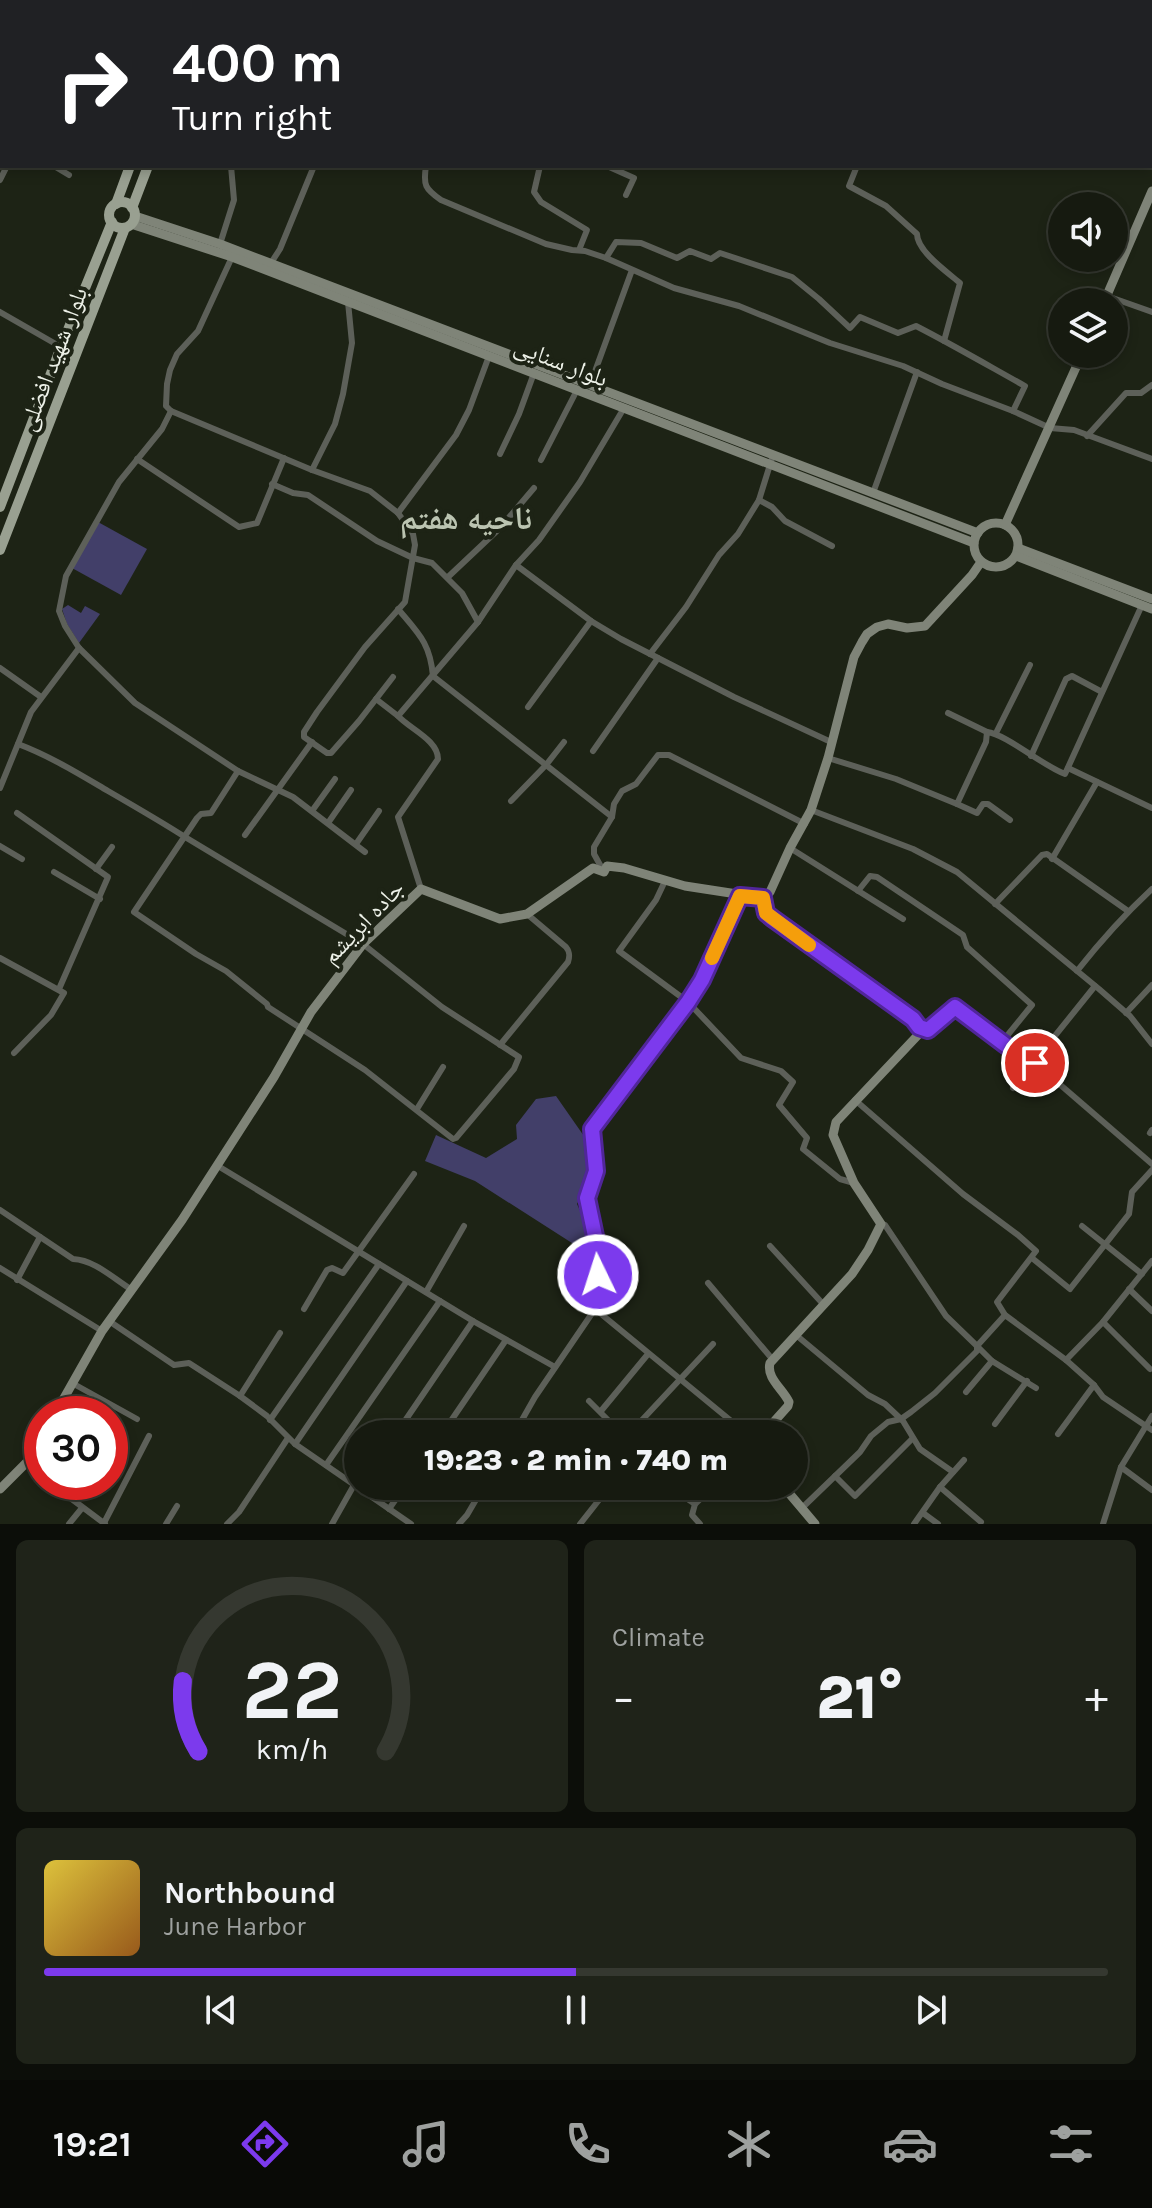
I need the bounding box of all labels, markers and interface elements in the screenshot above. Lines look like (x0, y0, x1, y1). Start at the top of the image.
text: 400 m (172, 30, 343, 95)
icon: right (40, 32, 144, 136)
text: Turn right (172, 97, 332, 139)
map controls (1048, 192, 1128, 368)
button: sound (1048, 192, 1128, 272)
street label: بلوار شهید افضلی (13, 283, 93, 435)
button: layers (1048, 288, 1128, 368)
street label: بلوار سنایی (510, 331, 612, 393)
district label: ناحیه هفتم (400, 500, 532, 539)
street label: جاده ابریشم (316, 874, 411, 971)
pin (1001, 1029, 1069, 1097)
icon: arrive (1013, 1041, 1057, 1085)
position arrow (556, 1233, 640, 1317)
speed limit sign: 30 (24, 1396, 128, 1500)
text: 19:23 · 2 min · 740 m (424, 1442, 728, 1478)
text: Climate (612, 1622, 705, 1653)
text: 22 (242, 1642, 342, 1739)
text: 21° (816, 1663, 904, 1733)
text: − (612, 1672, 635, 1723)
text: + (1085, 1672, 1108, 1723)
text: km/h (256, 1733, 328, 1766)
text: Northbound (164, 1875, 336, 1911)
text: June Harbor (164, 1911, 306, 1942)
icon: previous (199, 1988, 243, 2032)
icon: pause (554, 1988, 598, 2032)
icon: next (909, 1988, 953, 2032)
icon: directions (237, 2116, 293, 2172)
icon: music (398, 2116, 454, 2172)
icon: phone (560, 2116, 616, 2172)
icon: climate (721, 2116, 777, 2172)
icon: car (882, 2116, 938, 2172)
icon: filters (1043, 2116, 1099, 2172)
text: 19:21 (53, 2123, 132, 2165)

